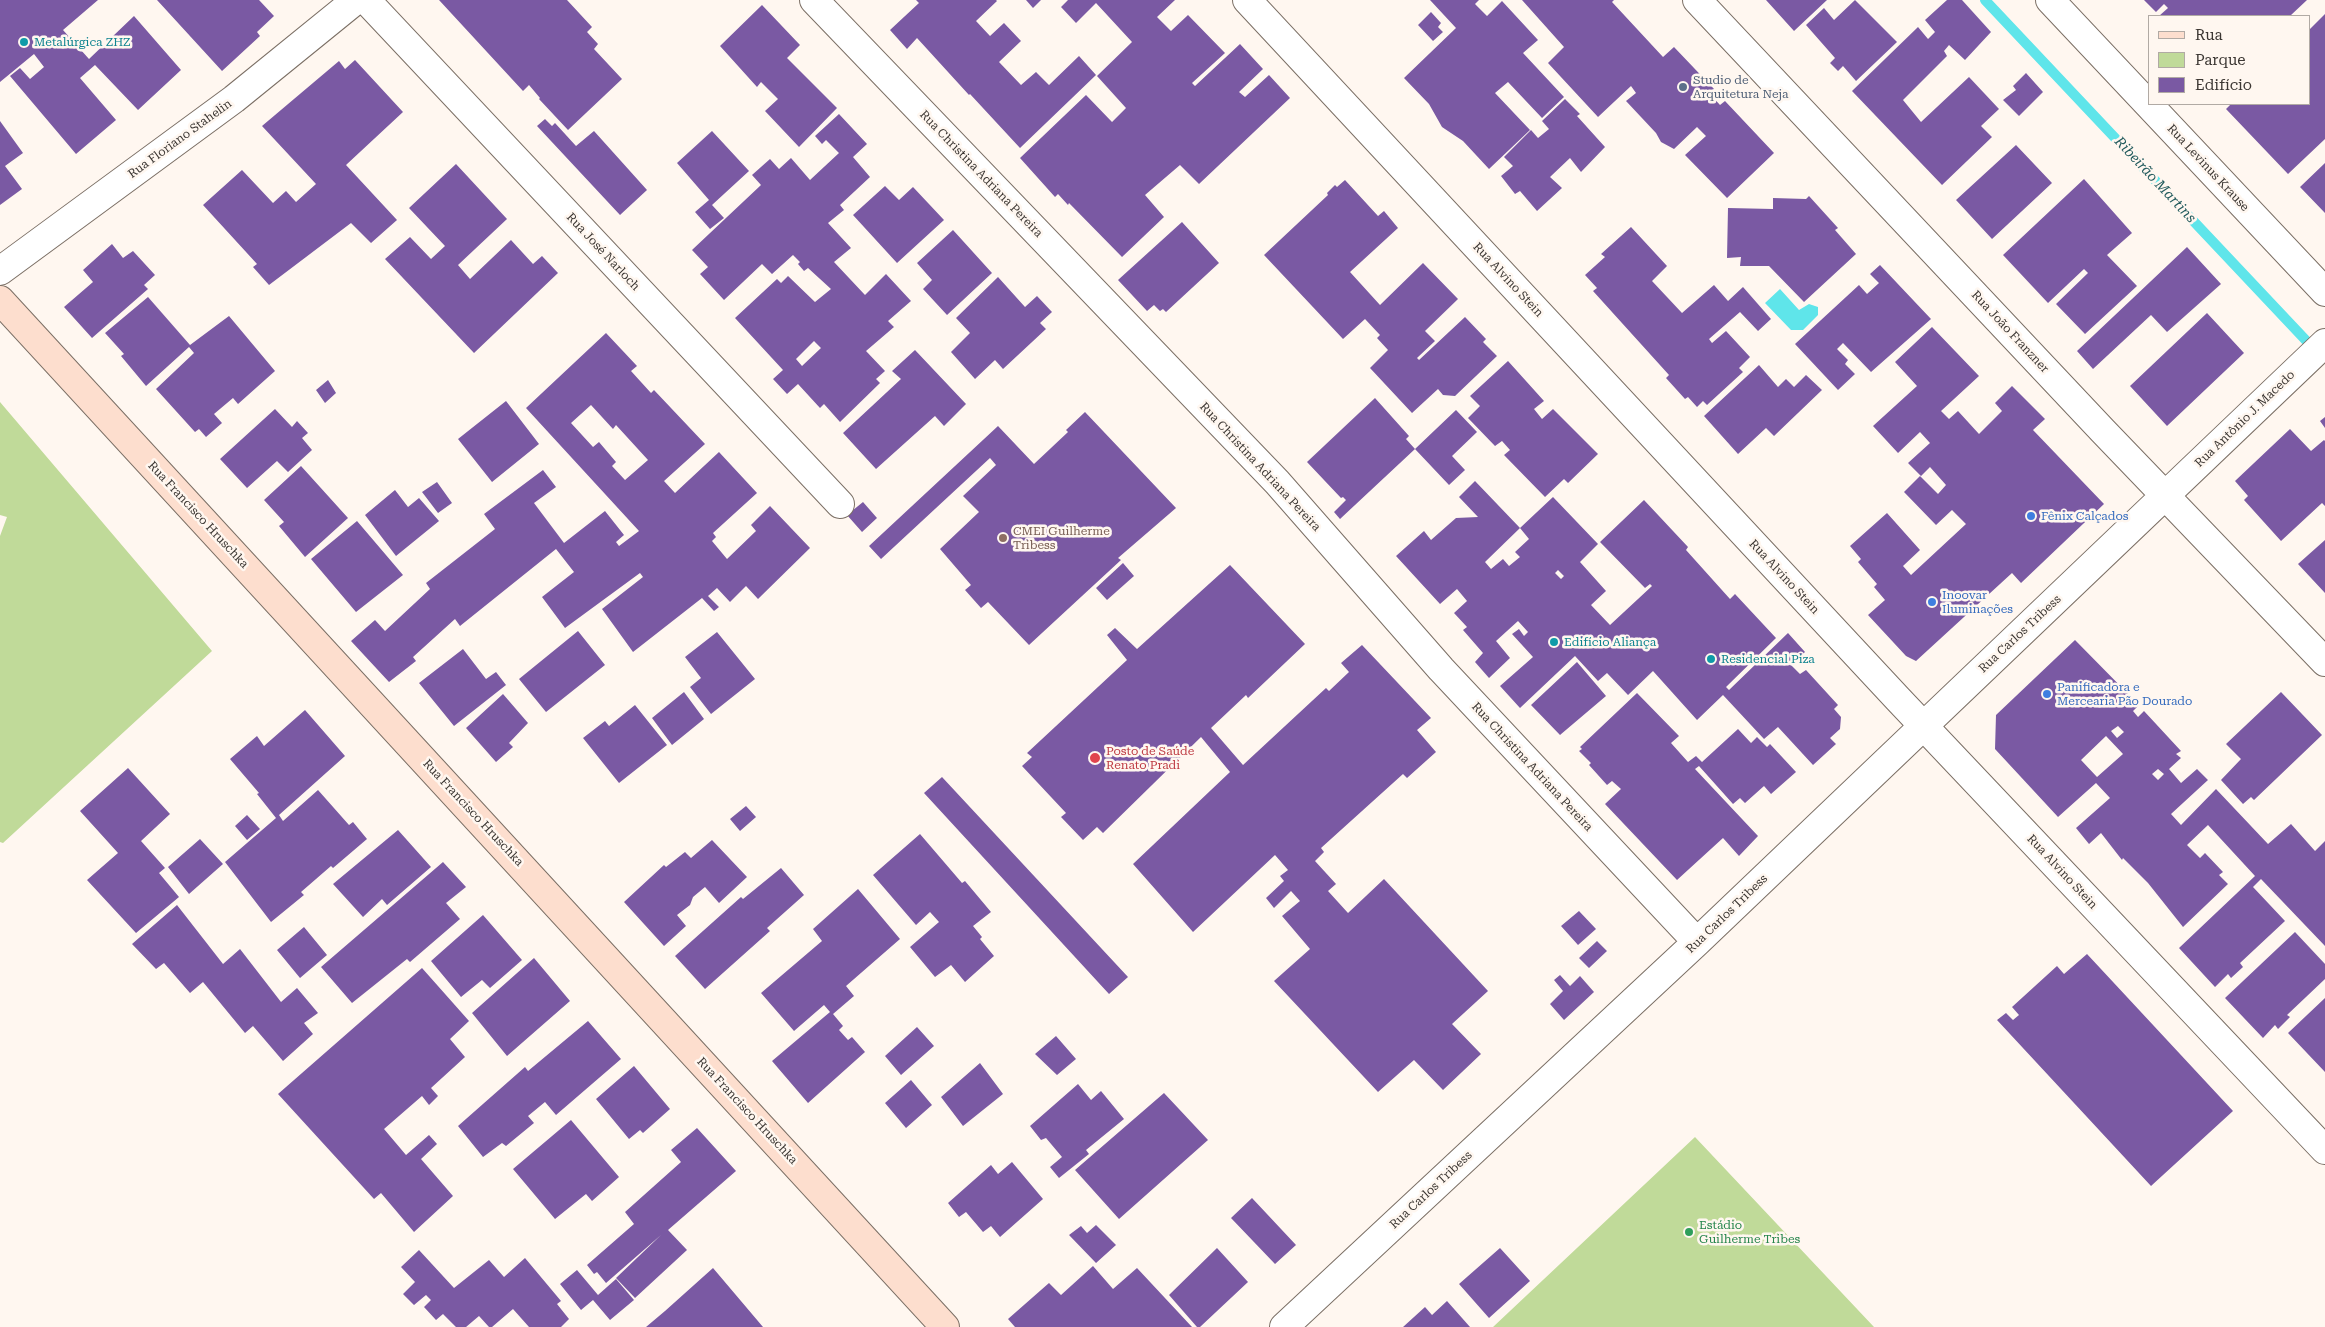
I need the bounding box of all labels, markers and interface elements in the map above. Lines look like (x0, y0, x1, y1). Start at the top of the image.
legend (2148, 15, 2310, 105)
text: Rua (2195, 26, 2223, 44)
place label: Metalúrgica ZHZ (34, 35, 131, 49)
marker: Metalúrgica ZHZ (18, 36, 30, 48)
text: Parque (2195, 51, 2246, 69)
place label: Studio de Arquitetura Neja (1693, 73, 1788, 101)
text: Edifício (2195, 76, 2252, 94)
marker: Studio de Arquitetura Neja (1677, 81, 1689, 93)
street label: Rua Floriano Stahelin (125, 97, 235, 181)
street label: Rua Christina Adriana Pereira (916, 108, 1046, 240)
street label: Rua Levinus Krause (2164, 122, 2252, 214)
water label: Ribeirão Martins (2111, 133, 2199, 227)
street label: Rua José Narloch (563, 210, 643, 294)
street label: Rua Alvino Stein (1470, 240, 1546, 320)
street label: Rua João Franzner (1968, 288, 2052, 376)
street label: Rua Antônio J. Macedo (2192, 368, 2298, 470)
street label: Rua Christina Adriana Pereira (1196, 400, 1324, 534)
street label: Rua Francisco Hruschka (145, 459, 251, 571)
place label: Fênix Calçados (2041, 509, 2128, 523)
marker: Fênix Calçados (2025, 510, 2037, 522)
place label: CMEI Guilherme Tribess (1013, 524, 1110, 552)
marker: CMEI Guilherme Tribess (997, 532, 1009, 544)
street label: Rua Alvino Stein (1746, 537, 1822, 617)
place label: Inoovar Iluminações (1942, 588, 2013, 616)
street label: Rua Carlos Tribess (1976, 592, 2064, 676)
marker: Inoovar Iluminações (1926, 596, 1938, 608)
place label: Edifício Aliança (1564, 635, 1656, 649)
marker: Edifício Aliança (1548, 636, 1560, 648)
place label: Residencial Piza (1721, 652, 1815, 666)
marker: Residencial Piza (1705, 653, 1717, 665)
place label: Panificadora e Mercearia Pão Dourado (2057, 680, 2192, 708)
marker: Panificadora e Mercearia Pão Dourado (2041, 688, 2053, 700)
street label: Rua Christina Adriana Pereira (1468, 700, 1596, 834)
place label: Posto de Saúde Renato Pradi (1106, 744, 1194, 772)
marker: Posto de Saúde Renato Pradi (1088, 751, 1102, 765)
street label: Rua Francisco Hruschka (420, 757, 526, 869)
street label: Rua Alvino Stein (2024, 832, 2100, 912)
street label: Rua Carlos Tribess (1683, 872, 1771, 956)
street label: Rua Francisco Hruschka (694, 1055, 800, 1167)
street label: Rua Carlos Tribess (1387, 1148, 1475, 1232)
place label: Estádio Guilherme Tribes (1699, 1218, 1800, 1246)
marker: Estádio Guilherme Tribes (1683, 1226, 1695, 1238)

